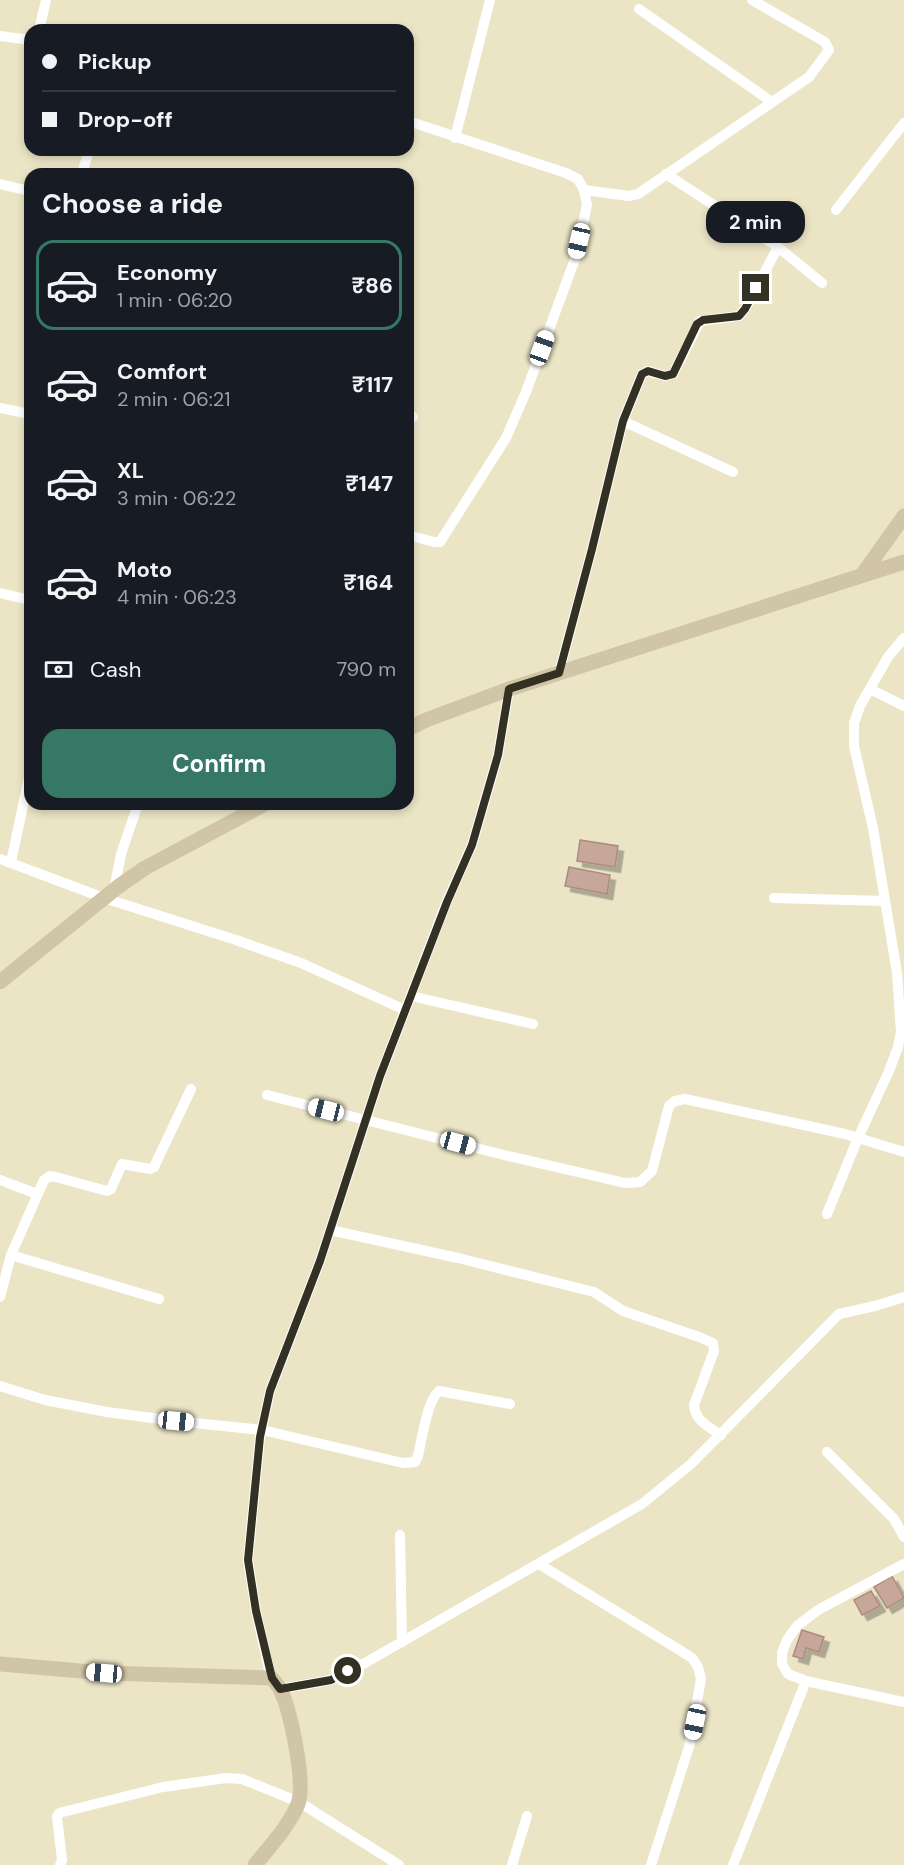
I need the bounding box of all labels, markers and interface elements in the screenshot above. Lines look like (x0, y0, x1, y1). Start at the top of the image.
text: Pickup (78, 47, 152, 76)
text: Drop-off (78, 105, 173, 134)
text: Choose a ride (42, 186, 223, 221)
callout: 2 min (706, 201, 806, 243)
text: 2 min (729, 209, 782, 235)
car (566, 221, 592, 261)
icon: car (45, 258, 99, 312)
text: Economy (117, 258, 217, 287)
text: ₹86 (352, 271, 393, 300)
route end (742, 274, 769, 301)
text: 1 min · 06:20 (117, 287, 233, 313)
car (527, 328, 557, 368)
icon: car (45, 357, 99, 411)
text: Comfort (117, 357, 207, 386)
text: ₹117 (352, 370, 393, 399)
text: 2 min · 06:21 (117, 386, 231, 412)
icon: car (45, 456, 99, 510)
text: XL (117, 456, 144, 485)
text: ₹147 (345, 469, 393, 498)
text: 3 min · 06:22 (117, 485, 236, 511)
icon: car (45, 555, 99, 609)
text: Moto (117, 555, 172, 584)
text: ₹164 (343, 568, 393, 597)
text: 4 min · 06:23 (117, 584, 237, 610)
icon: cash (42, 653, 75, 686)
text: Cash (90, 655, 141, 684)
text: 790 m (336, 656, 396, 682)
button: Confirm (42, 729, 396, 798)
car (306, 1097, 346, 1123)
car (438, 1130, 478, 1156)
car (157, 1410, 195, 1432)
route start (334, 1657, 361, 1684)
car (85, 1662, 123, 1684)
car (682, 1703, 708, 1741)

